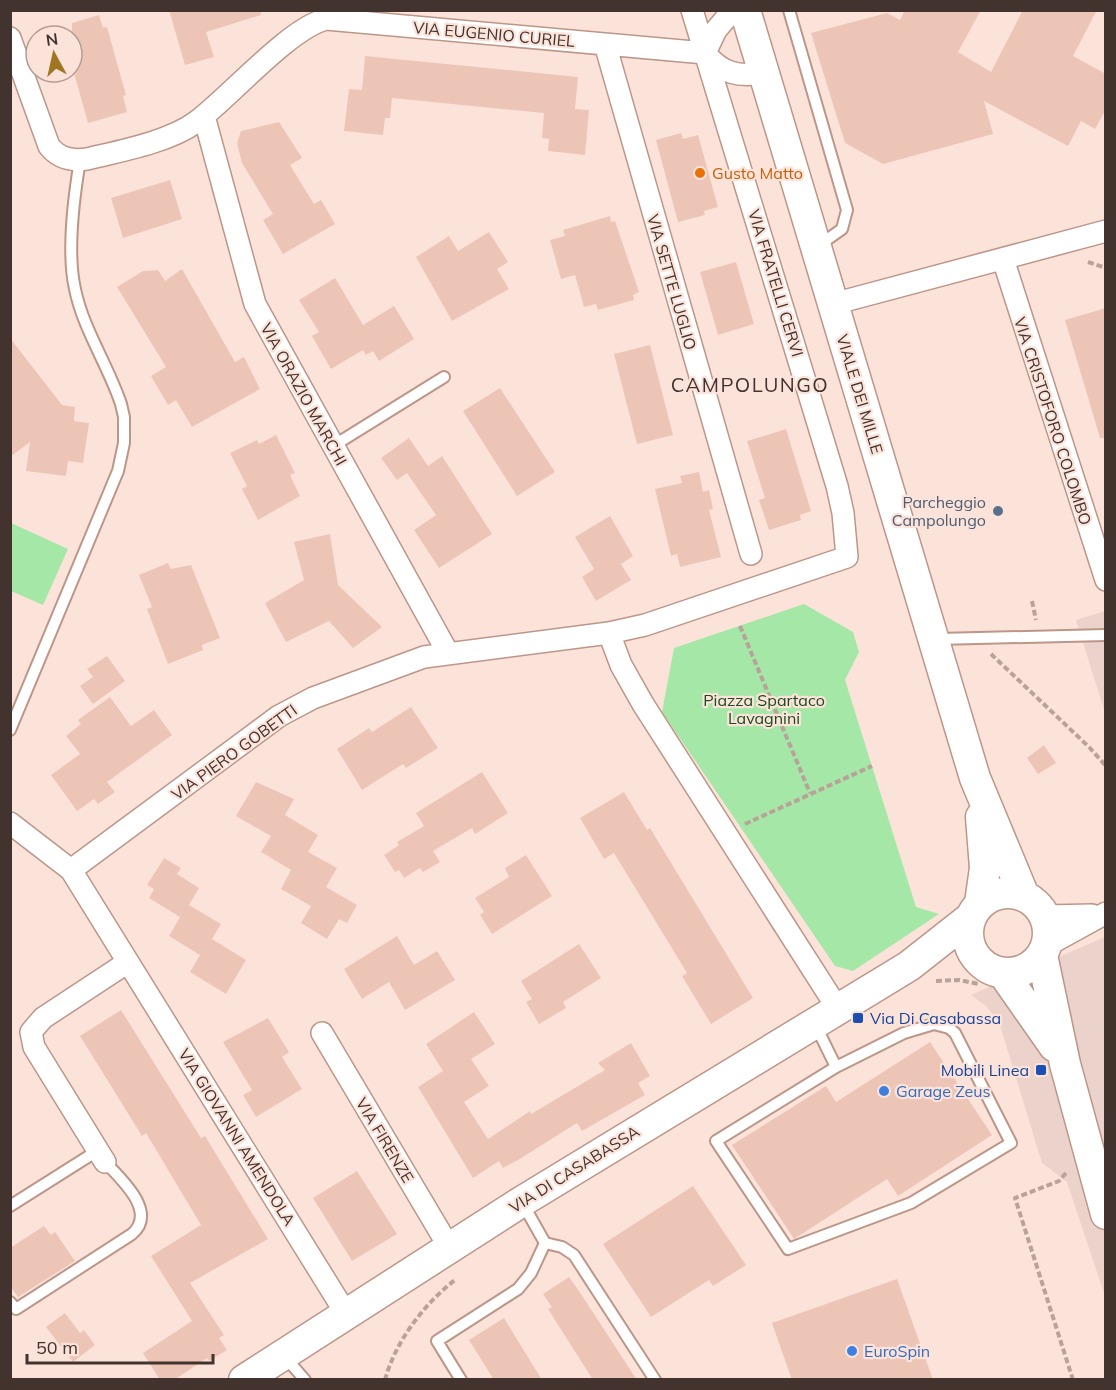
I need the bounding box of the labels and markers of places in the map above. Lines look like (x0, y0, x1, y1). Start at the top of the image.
place label: Gusto Matto (712, 163, 803, 183)
marker: Gusto Matto (693, 166, 707, 180)
place label: Parcheggio Campolungo (892, 492, 986, 530)
marker: Parcheggio Campolungo (991, 504, 1005, 518)
place label: Via Di Casabassa (870, 1008, 1001, 1028)
marker: Via Di Casabassa (851, 1011, 865, 1025)
place label: Mobili Linea (941, 1060, 1029, 1080)
marker: Mobili Linea (1034, 1063, 1048, 1077)
place label: Garage Zeus (896, 1081, 990, 1101)
marker: Garage Zeus (877, 1084, 891, 1098)
place label: EuroSpin (864, 1341, 930, 1361)
marker: EuroSpin (845, 1344, 859, 1358)

